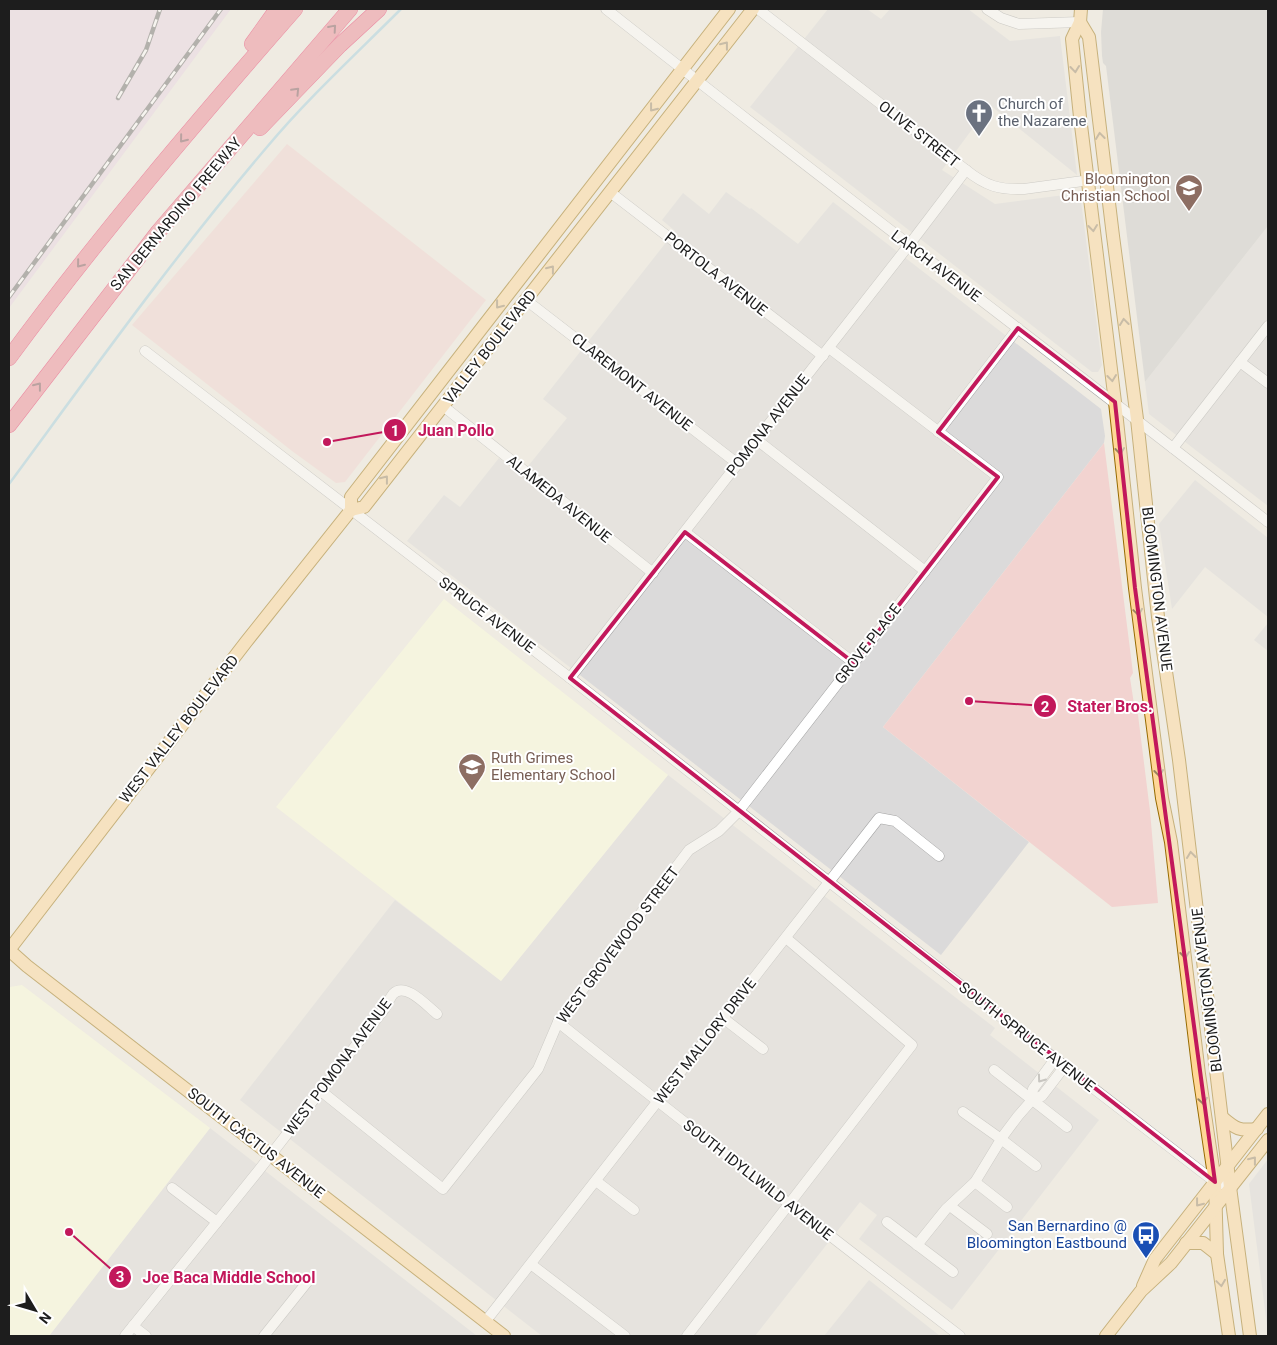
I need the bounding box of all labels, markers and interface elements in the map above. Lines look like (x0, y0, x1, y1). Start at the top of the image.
one-way arrow (327, 25, 336, 34)
one-way arrow (719, 41, 728, 51)
one-way arrow (1069, 65, 1080, 73)
one-way arrow (290, 87, 299, 96)
place label: Church of the Nazarene (998, 95, 1086, 130)
street label: OLIVE STREET (875, 97, 963, 171)
church icon: Church of the Nazarene (964, 98, 994, 137)
one-way arrow (651, 102, 659, 111)
one-way arrow (1095, 132, 1106, 140)
one-way arrow (180, 133, 189, 142)
street label: SAN BERNARDINO FREEWAY (107, 134, 245, 294)
place label: Bloomington Christian School (1061, 170, 1170, 205)
school or university icon: Bloomington Christian School (1174, 173, 1204, 212)
one-way arrow (1087, 224, 1098, 232)
street label: LARCH AVENUE (888, 226, 985, 306)
street label: PORTOLA AVENUE (661, 228, 771, 320)
one-way arrow (77, 259, 86, 268)
one-way arrow (545, 266, 553, 275)
street label: VALLEY BOULEVARD (440, 286, 540, 408)
one-way arrow (497, 299, 505, 308)
one-way arrow (1119, 317, 1129, 326)
street label: CLAREMONT AVENUE (568, 329, 696, 435)
street label: POMONA AVENUE (723, 370, 813, 479)
one-way arrow (1106, 374, 1117, 382)
one-way arrow (33, 383, 41, 392)
callout: Juan Pollo (383, 415, 504, 446)
text: Juan Pollo (418, 421, 494, 440)
text: 1 (391, 422, 399, 440)
one-way arrow (1114, 447, 1125, 455)
street label: ALAMEDA AVENUE (503, 451, 615, 547)
one-way arrow (380, 476, 388, 485)
street label: BLOOMINGTON AVENUE (1138, 506, 1176, 673)
street label: SPRUCE AVENUE (435, 573, 539, 657)
street label: GROVE PLACE (831, 600, 905, 688)
one-way arrow (1132, 609, 1143, 617)
street label: WEST VALLEY BOULEVARD (116, 651, 242, 807)
callout: Stater Bros. (1033, 691, 1163, 722)
text: Stater Bros. (1067, 697, 1153, 716)
text: 2 (1041, 698, 1050, 716)
place label: Ruth Grimes Elementary School (491, 749, 615, 784)
school or university icon: Ruth Grimes Elementary School (457, 752, 487, 791)
one-way arrow (1153, 770, 1164, 778)
one-way arrow (1186, 851, 1197, 859)
street label: WEST GROVEWOOD STREET (553, 863, 683, 1027)
street label: BLOOMINGTON AVENUE (1188, 906, 1226, 1073)
one-way arrow (1179, 951, 1190, 959)
street label: WEST MALLORY DRIVE (650, 974, 760, 1108)
street label: SOUTH SPRUCE AVENUE (955, 978, 1099, 1096)
street label: WEST POMONA AVENUE (281, 995, 396, 1139)
one-way arrow (1038, 1073, 1047, 1083)
street label: SOUTH CACTUS AVENUE (184, 1084, 328, 1202)
one-way arrow (1198, 1097, 1208, 1106)
street label: SOUTH IDYLLWILD AVENUE (679, 1116, 837, 1244)
one-way arrow (1247, 1157, 1255, 1166)
one-way arrow (1195, 1198, 1204, 1207)
place label: San Bernardino @ Bloomington Eastbound (967, 1217, 1127, 1252)
bus stop icon: San Bernardino @ Bloomington Eastbound (1131, 1220, 1161, 1259)
callout: Joe Baca Middle School (107, 1261, 325, 1292)
text: 3 (116, 1268, 124, 1286)
text: Joe Baca Middle School (143, 1268, 315, 1287)
one-way arrow (1215, 1279, 1226, 1287)
north arrow (10, 1285, 60, 1335)
text: N (36, 1309, 55, 1327)

